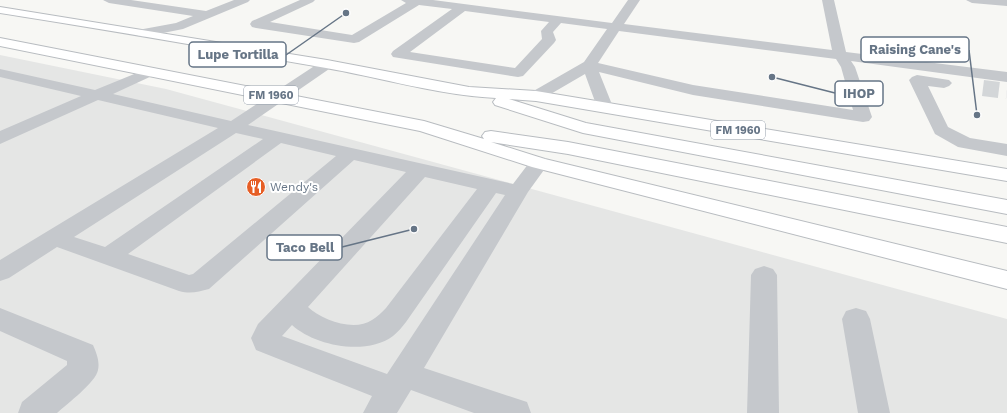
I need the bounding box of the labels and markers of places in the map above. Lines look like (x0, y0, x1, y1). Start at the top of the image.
callout: Raising Cane's (861, 37, 969, 62)
callout: Lupe Tortilla (189, 42, 286, 67)
callout: IHOP (835, 81, 883, 106)
restaurant icon: Wendy's (245, 176, 267, 198)
place label: Wendy's (270, 180, 318, 194)
callout: Taco Bell (267, 235, 342, 260)

